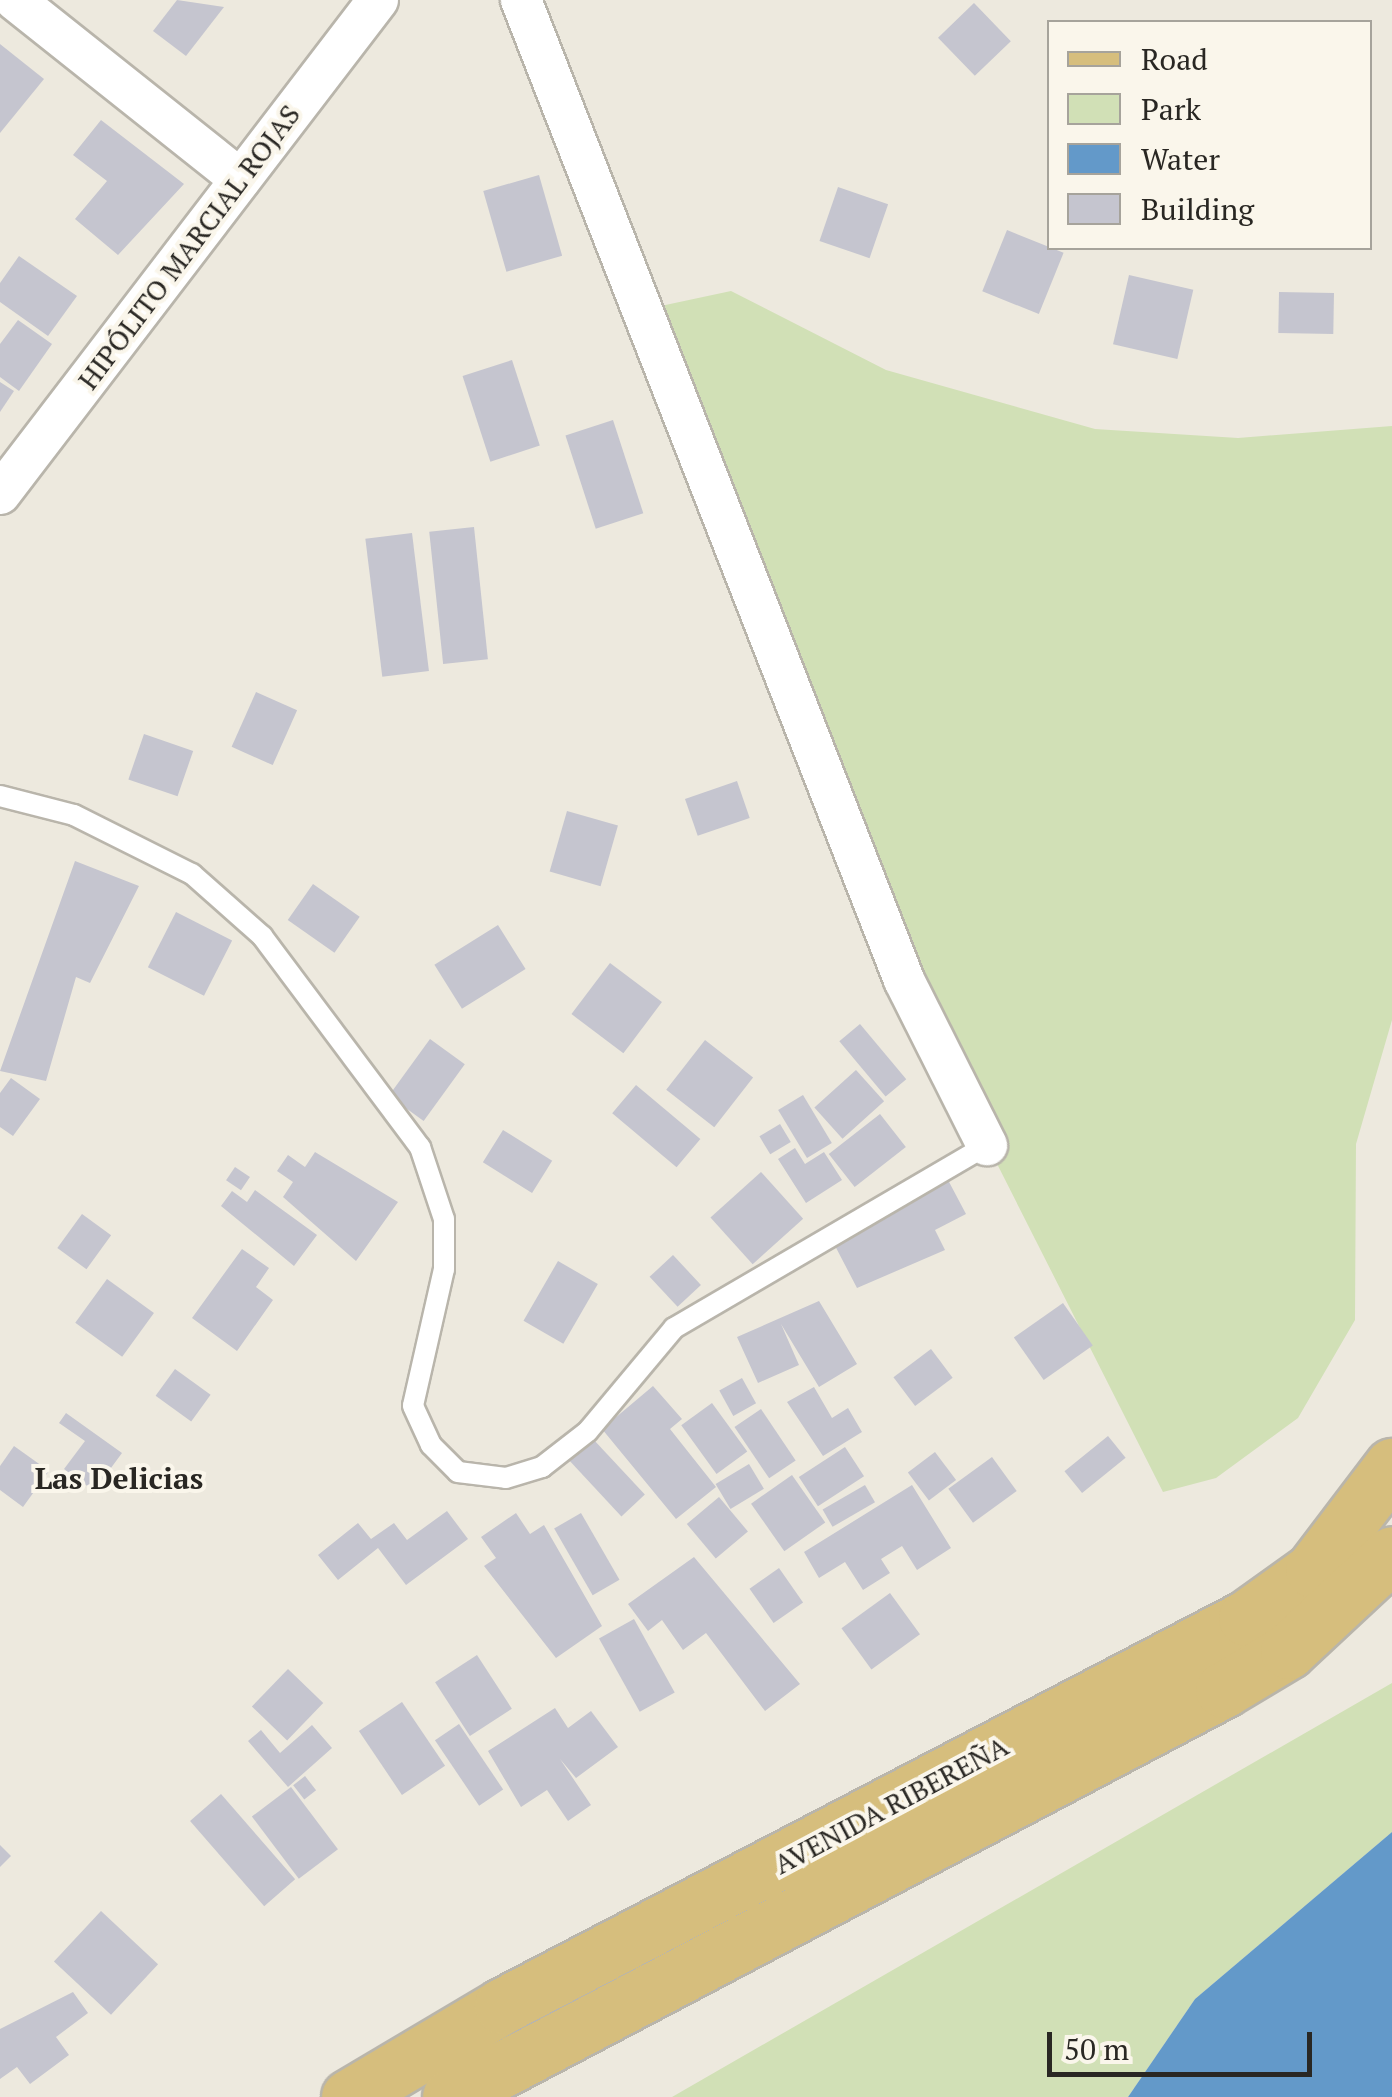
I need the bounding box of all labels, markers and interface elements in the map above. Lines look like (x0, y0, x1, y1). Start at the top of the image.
legend (1047, 20, 1372, 250)
text: Road (1141, 39, 1208, 79)
text: Park (1141, 89, 1201, 129)
street label: HIPÓLITO MARCIAL ROJAS (71, 98, 307, 396)
text: Water (1141, 139, 1220, 179)
text: Building (1141, 189, 1254, 229)
district label: Las Delicias (35, 1460, 203, 1496)
street label: AVENIDA RIBEREÑA (768, 1729, 1014, 1881)
scale bar (1052, 2012, 1317, 2074)
text: 50 m (1064, 2029, 1129, 2069)

